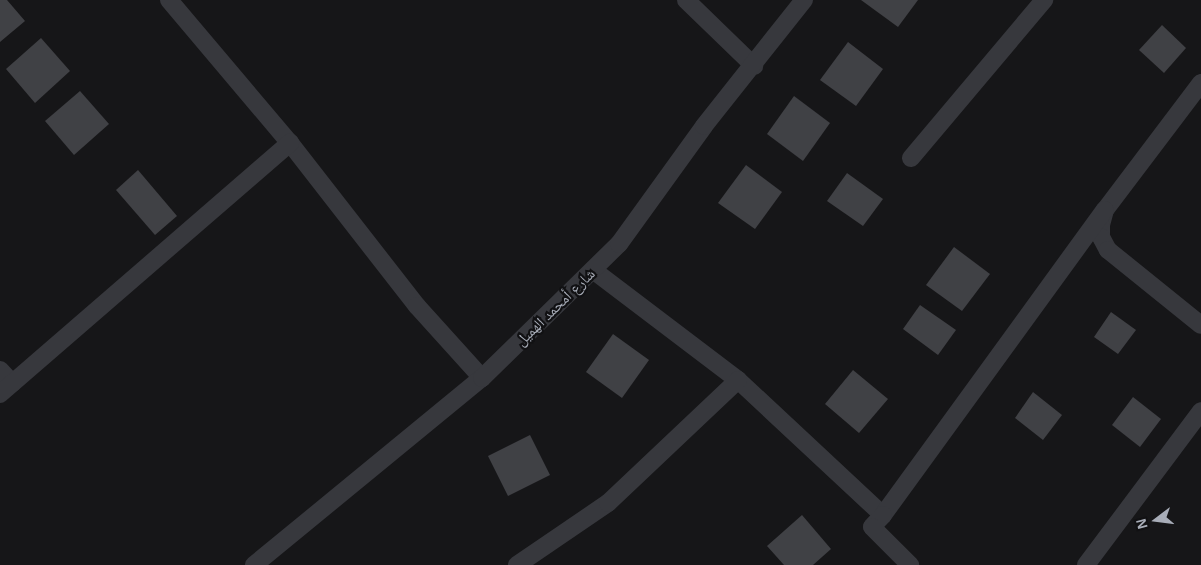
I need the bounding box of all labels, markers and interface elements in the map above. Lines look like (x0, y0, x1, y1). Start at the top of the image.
street label: شارع أمحمد الهميل (512, 265, 598, 349)
north arrow (1131, 495, 1181, 545)
text: N (1132, 517, 1151, 531)

